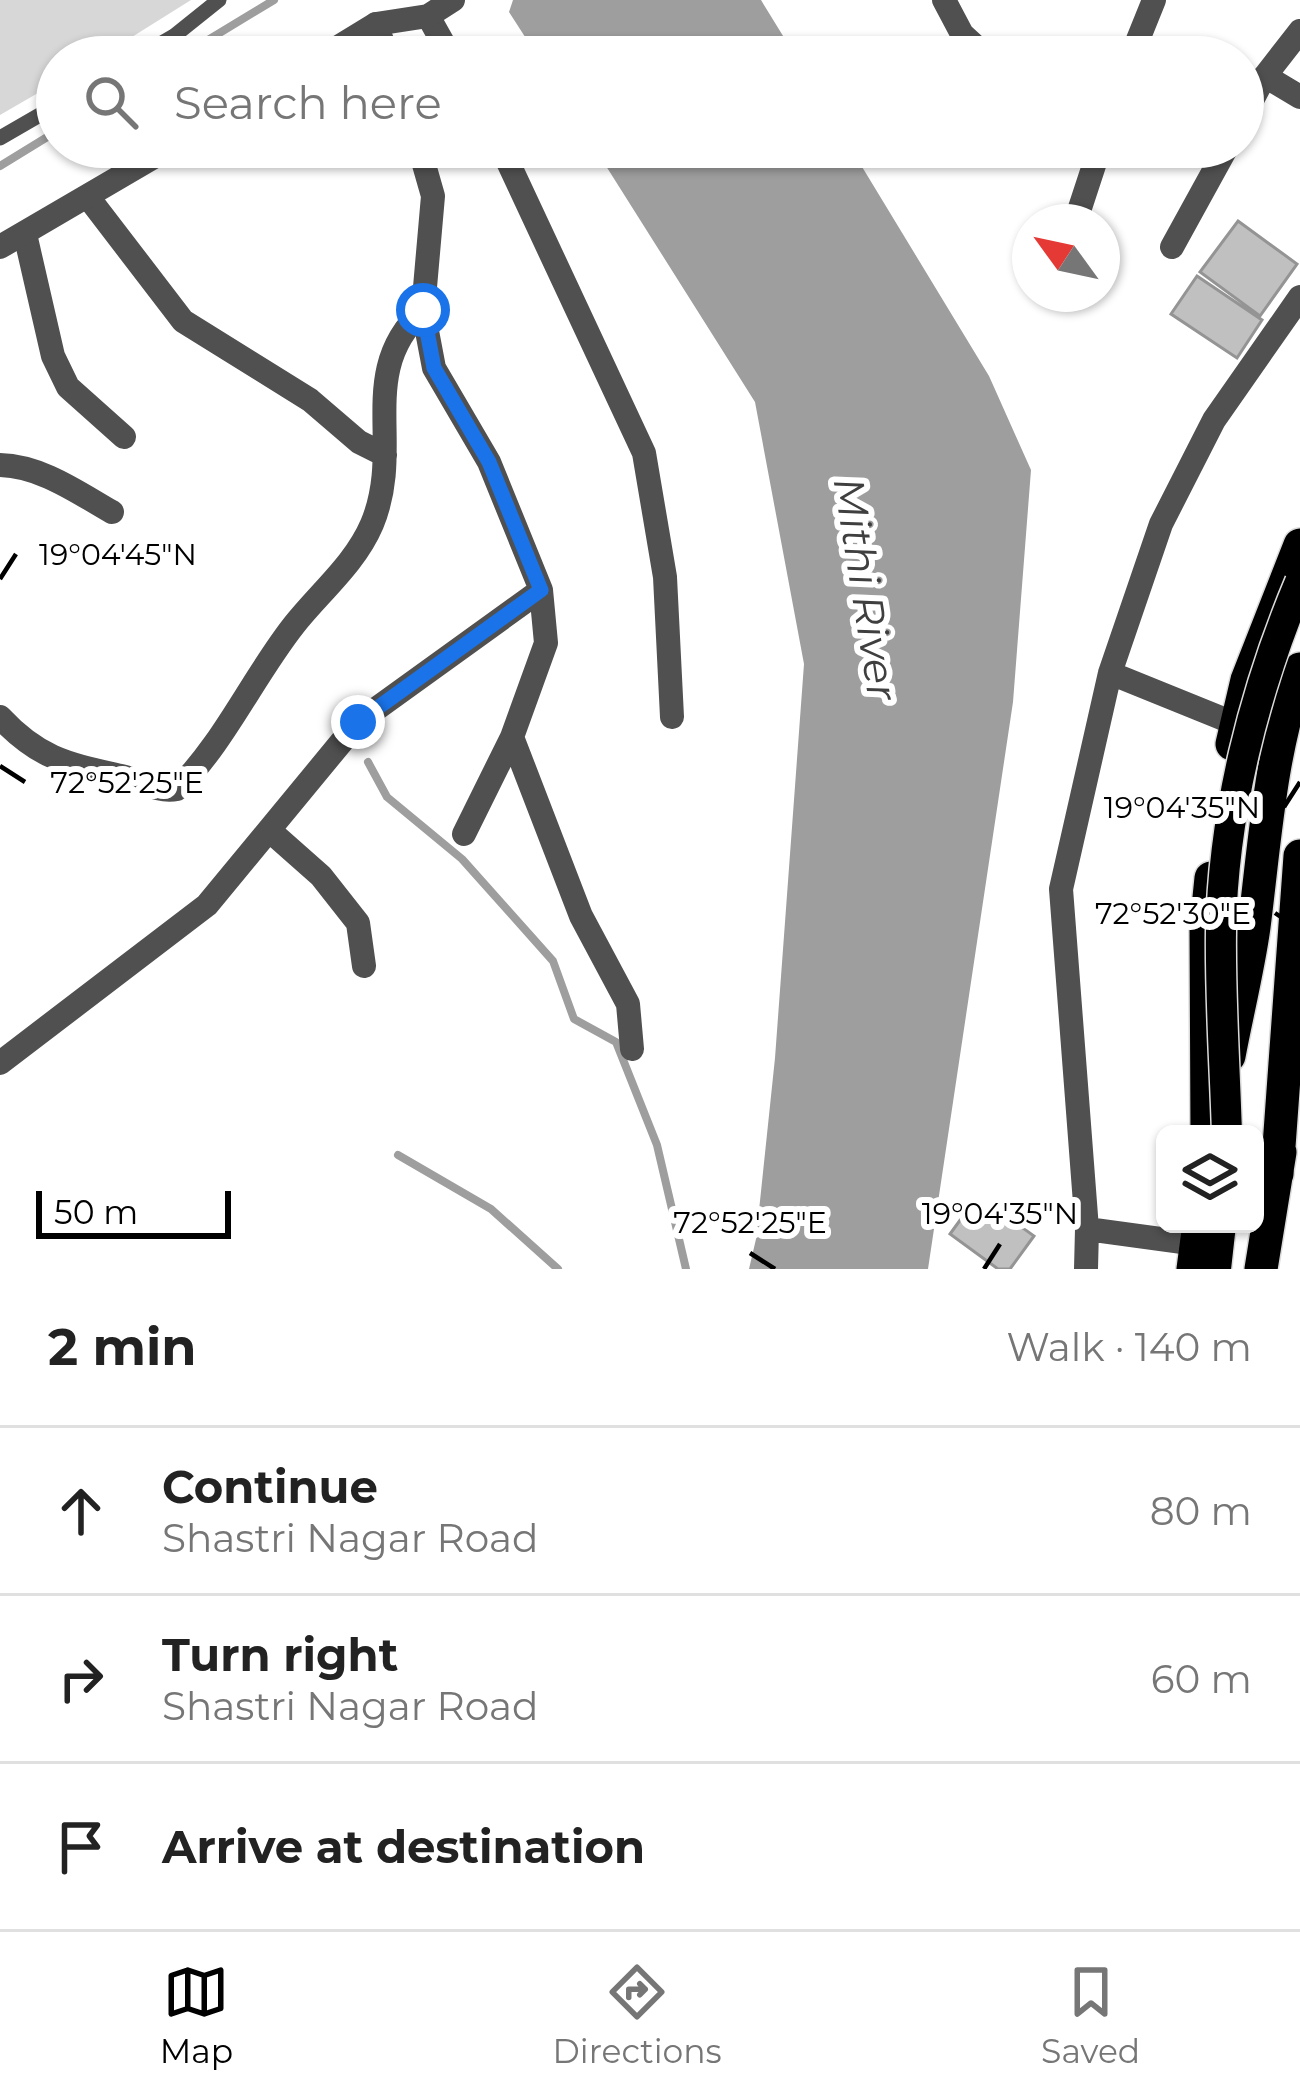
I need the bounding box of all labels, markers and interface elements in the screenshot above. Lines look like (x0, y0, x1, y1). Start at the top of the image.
search box (36, 36, 1264, 168)
icon: search (78, 69, 144, 135)
text: Search here (174, 75, 442, 130)
north arrow (1012, 204, 1120, 312)
route start (396, 283, 450, 337)
water label: Mithi River (823, 474, 909, 705)
text: 19°04'45"N (39, 536, 197, 573)
route end (331, 695, 385, 749)
text: 72°52'25"E (50, 764, 204, 801)
text: 19°04'35"N (1104, 789, 1260, 826)
text: 72°52'30"E (1095, 895, 1251, 932)
map controls (1156, 1125, 1264, 1233)
button: layers (1156, 1125, 1264, 1233)
scale bar (36, 1185, 231, 1238)
text: 50 m (54, 1192, 138, 1232)
text: 19°04'35"N (922, 1195, 1078, 1232)
text: 72°52'25"E (673, 1204, 827, 1241)
text: 2 min (48, 1316, 197, 1378)
text: Walk · 140 m (1006, 1323, 1252, 1371)
text: Continue (162, 1459, 378, 1514)
icon: ahead (48, 1478, 114, 1544)
text: 80 m (1150, 1487, 1252, 1535)
text: Shastri Nagar Road (162, 1514, 539, 1562)
text: Turn right (162, 1627, 398, 1682)
icon: right (48, 1646, 114, 1712)
text: 60 m (1151, 1655, 1252, 1703)
text: Shastri Nagar Road (162, 1682, 539, 1730)
icon: arrive (48, 1814, 114, 1880)
text: Arrive at destination (162, 1819, 645, 1874)
tab: Map (160, 1959, 233, 2071)
tab: Directions (553, 1959, 722, 2071)
tab: Saved (1041, 1959, 1140, 2071)

